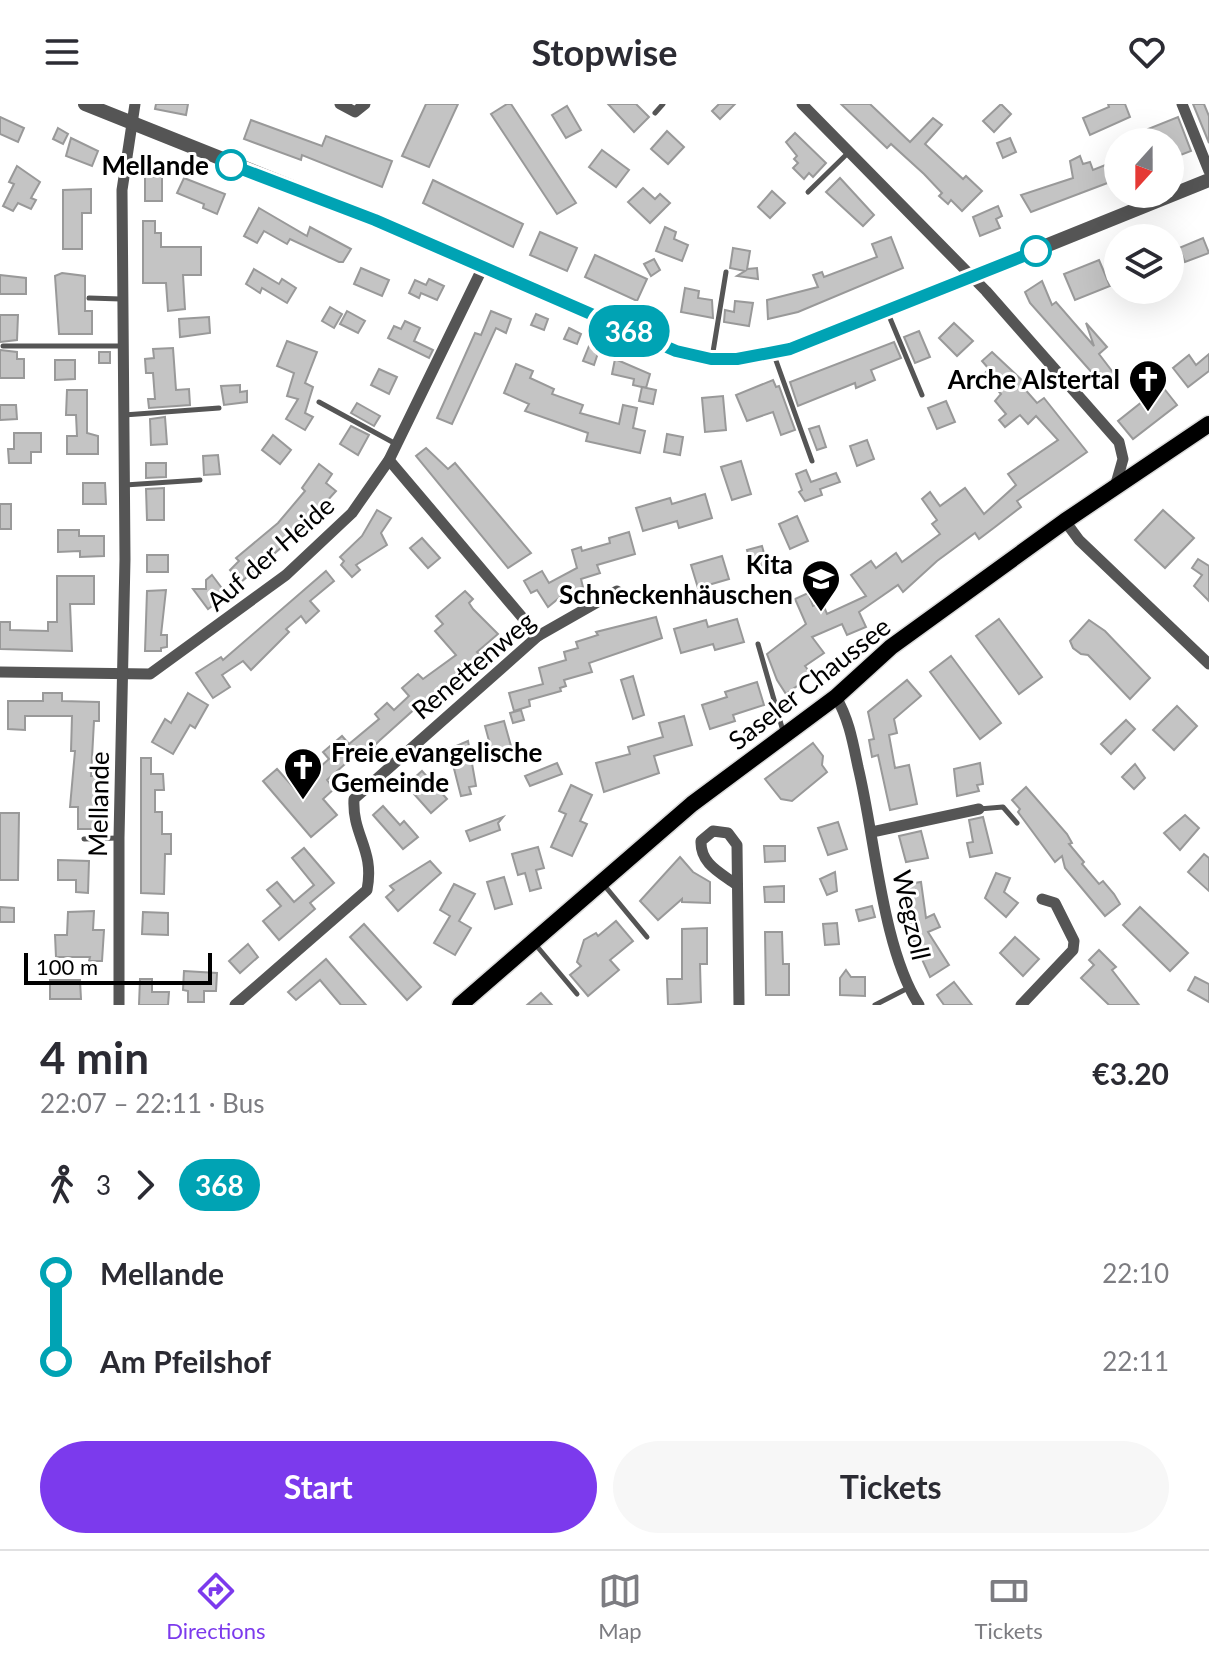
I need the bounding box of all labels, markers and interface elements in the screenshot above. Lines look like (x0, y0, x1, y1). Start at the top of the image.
icon: menu (40, 30, 84, 74)
text: Stopwise (531, 30, 678, 74)
icon: heart (1125, 30, 1169, 74)
north arrow (1104, 128, 1184, 208)
map controls (1104, 128, 1184, 304)
place label: Mellande (102, 149, 209, 181)
marker: Mellande (216, 150, 246, 180)
button: layers (1104, 224, 1184, 304)
unlabelled marker (1021, 236, 1051, 266)
line badge: 368 (583, 305, 675, 357)
text: 368 (605, 314, 653, 348)
church icon: Arche Alstertal (1127, 358, 1169, 413)
place label: Arche Alstertal (947, 363, 1120, 395)
street label: Auf der Heide (200, 489, 340, 617)
place label: Kita Schneckenhäuschen (559, 548, 793, 610)
school or university icon: Kita Schneckenhäuschen (800, 558, 842, 613)
street label: Renettenweg (405, 604, 541, 726)
street label: Saseler Chaussee (722, 610, 896, 756)
place label: Freie evangelische Gemeinde (331, 736, 543, 798)
church icon: Freie evangelische Gemeinde (282, 746, 324, 801)
street label: Mellande (81, 751, 115, 857)
street label: Wegzoll (886, 867, 938, 963)
scale bar (24, 949, 212, 985)
text: 100 m (36, 953, 98, 980)
text: 4 min (40, 1031, 149, 1083)
text: €3.20 (1092, 1055, 1169, 1091)
text: 22:07 – 22:11 · Bus (40, 1087, 264, 1119)
icon: walk (40, 1163, 84, 1207)
icon: forward (123, 1163, 167, 1207)
text: 368 (195, 1168, 244, 1202)
text: 3 (96, 1169, 111, 1201)
text: Mellande (100, 1255, 224, 1291)
text: 22:10 (1102, 1257, 1169, 1289)
text: Am Pfeilshof (100, 1343, 271, 1379)
text: 22:11 (1102, 1345, 1169, 1377)
button: Start (40, 1441, 597, 1533)
button: Tickets (613, 1441, 1169, 1533)
tab: Directions (166, 1569, 266, 1644)
tab: Map (598, 1569, 642, 1644)
tab: Tickets (975, 1569, 1043, 1644)

